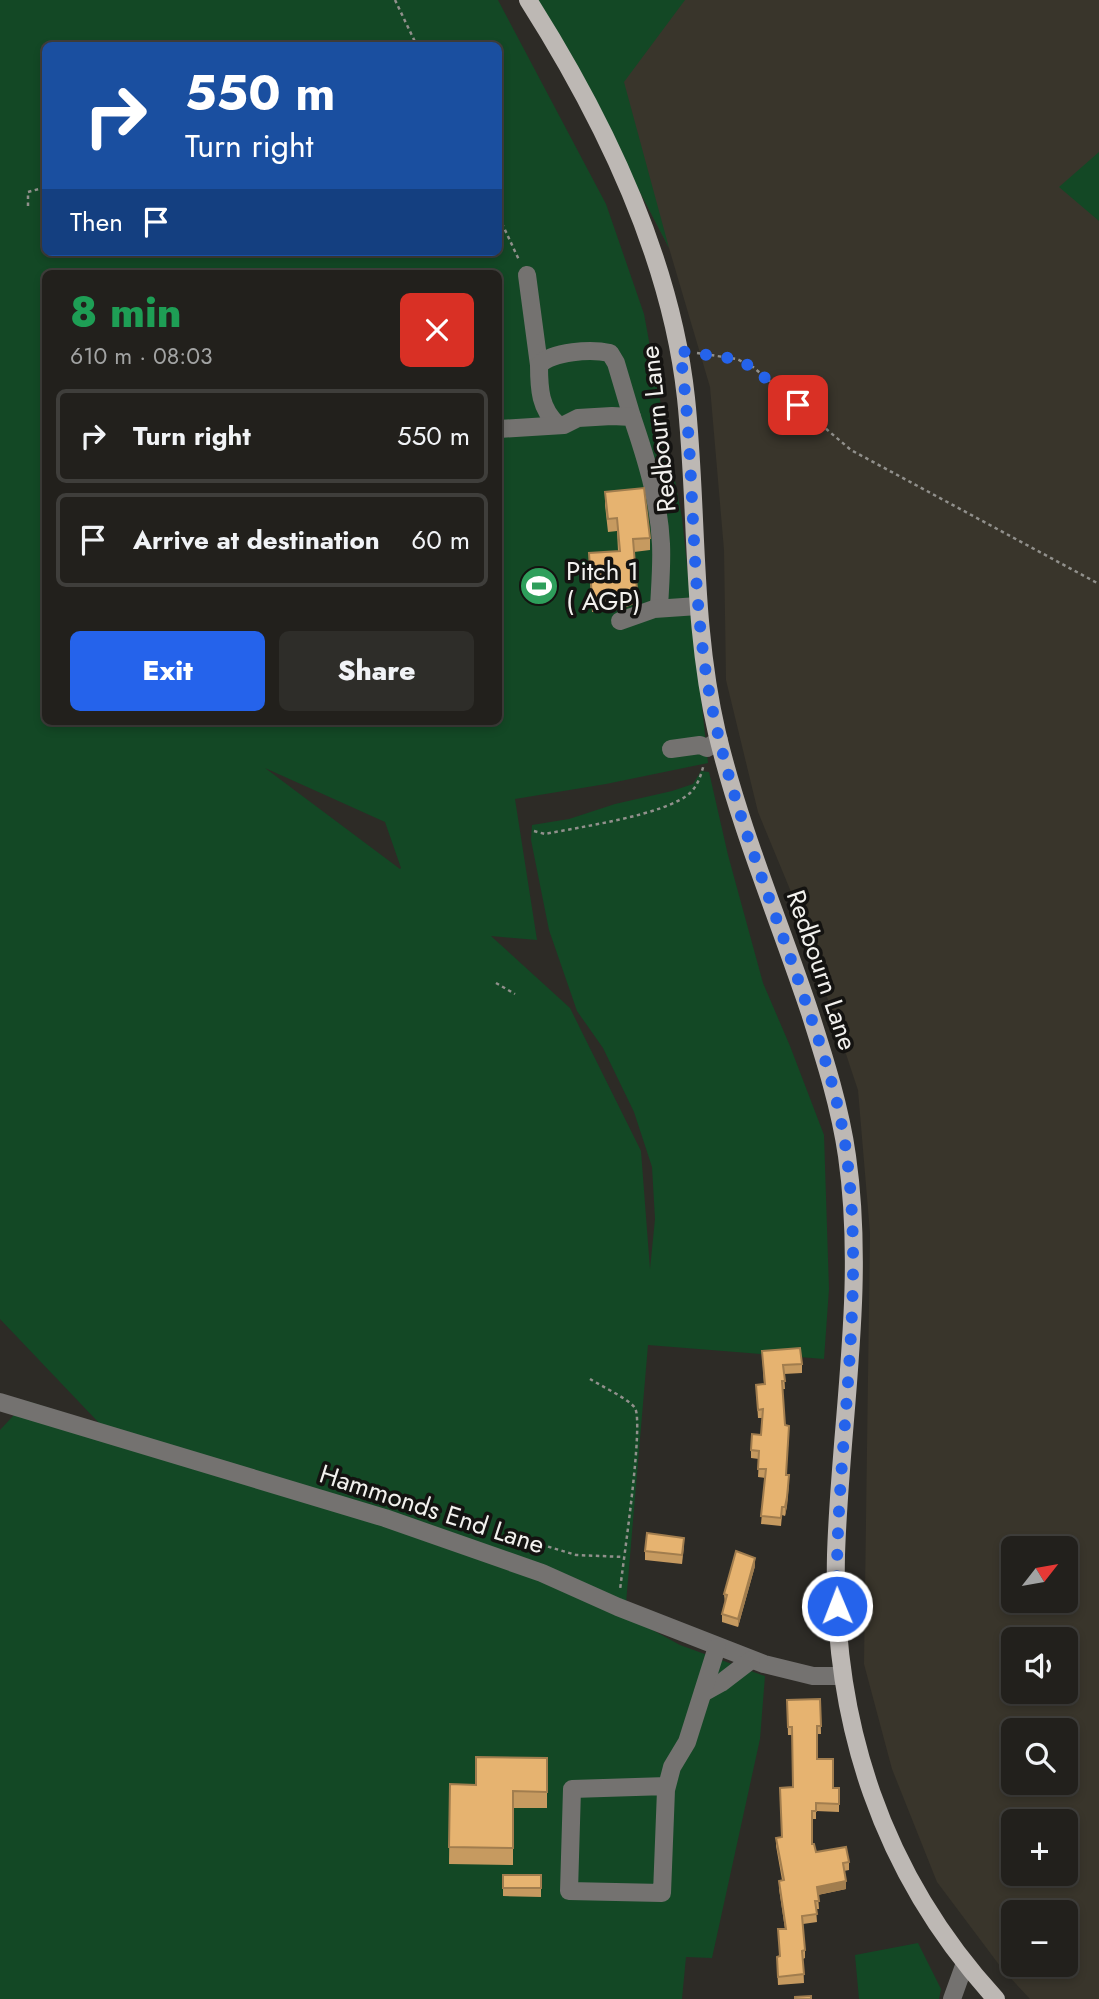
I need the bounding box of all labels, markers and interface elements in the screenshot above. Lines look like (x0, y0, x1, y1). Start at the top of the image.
text: 550 m (185, 58, 336, 128)
icon: right (70, 70, 161, 161)
text: Turn right (185, 123, 314, 169)
text: Then (70, 203, 123, 241)
icon: arrive (137, 203, 175, 241)
text: 8 min (70, 282, 181, 343)
button: close (400, 293, 474, 367)
text: 610 m · 08:03 (70, 339, 213, 373)
street label: Redbourn Lane (630, 344, 686, 514)
pin (768, 375, 828, 435)
icon: arrive (779, 386, 817, 424)
icon: right (74, 417, 112, 455)
text: Turn right (133, 417, 251, 455)
text: 550 m (397, 417, 470, 455)
icon: arrive (74, 521, 112, 559)
text: Arrive at destination (133, 521, 380, 559)
text: 60 m (411, 521, 470, 559)
place label: Pitch 1 ( AGP) (566, 552, 641, 620)
sports icon: Pitch 1 ( AGP) (518, 565, 560, 607)
button: Exit (70, 631, 265, 711)
button: Share (279, 631, 474, 711)
street label: Redbourn Lane (777, 885, 867, 1055)
street label: Hammonds End Lane (315, 1455, 549, 1563)
north arrow (1001, 1536, 1078, 1614)
map controls (1001, 1536, 1078, 1977)
position arrow (800, 1569, 874, 1643)
button: sound (1001, 1627, 1078, 1704)
button: search (1001, 1718, 1078, 1795)
button: + (1001, 1809, 1078, 1886)
button: − (1001, 1900, 1078, 1977)

